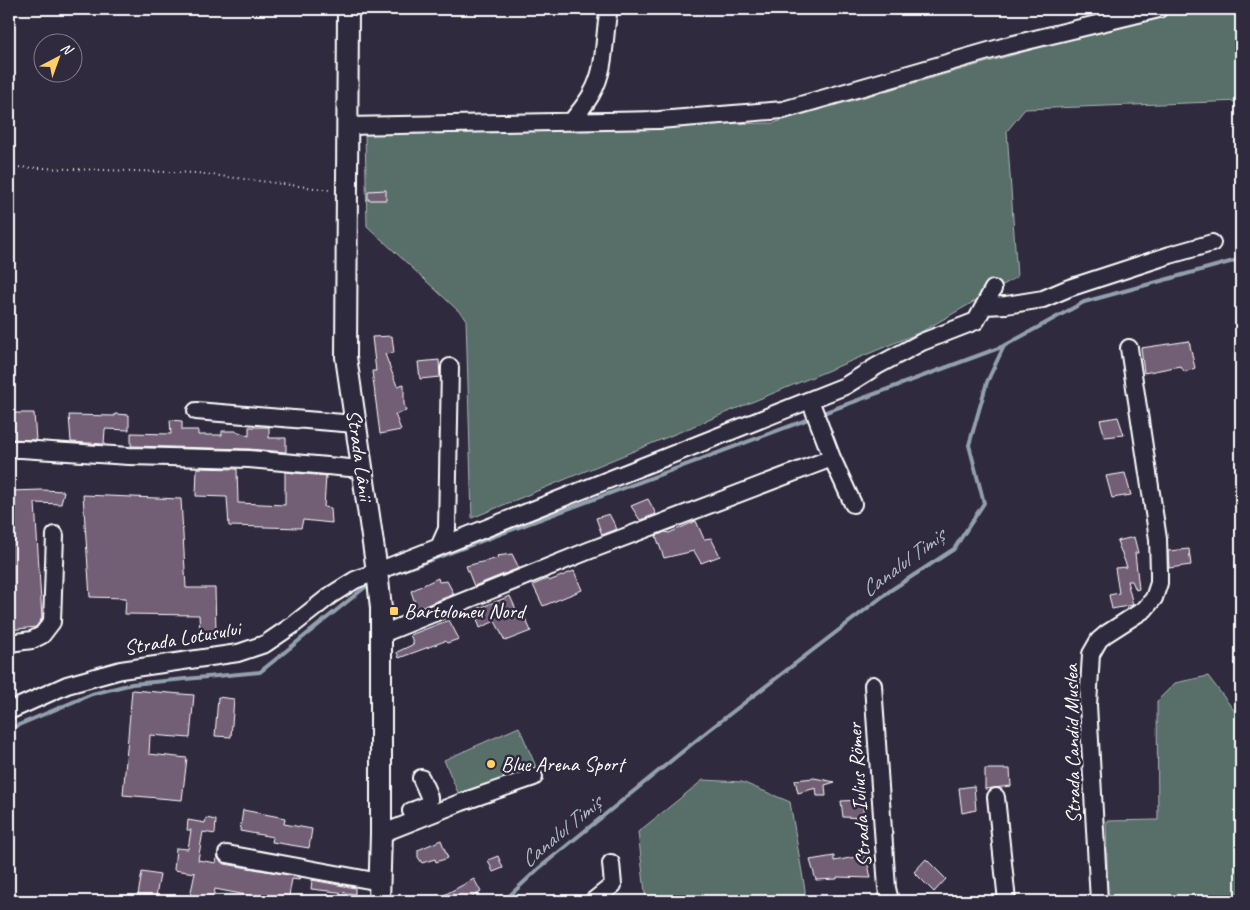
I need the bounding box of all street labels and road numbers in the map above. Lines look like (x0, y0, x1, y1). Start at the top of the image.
street label: Strada Lânii (341, 408, 380, 505)
street label: Strada Lotusului (122, 614, 245, 661)
street label: Strada Candid Muslea (1058, 662, 1086, 824)
street label: Strada Iulius Römer (841, 721, 877, 868)

